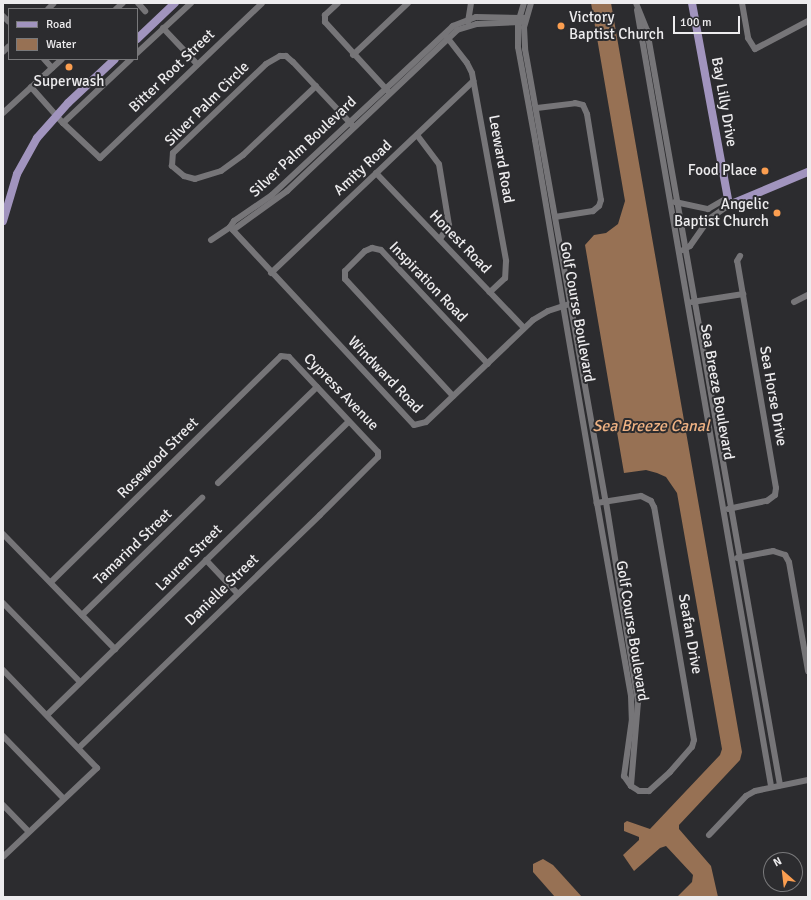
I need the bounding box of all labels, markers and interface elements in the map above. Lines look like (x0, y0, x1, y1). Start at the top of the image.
legend (8, 8, 138, 60)
place label: Victory Baptist Church (569, 8, 664, 43)
scale bar (675, 8, 742, 34)
text: 100 m (680, 15, 712, 30)
text: Road (46, 17, 72, 32)
marker: Victory Baptist Church (556, 21, 566, 31)
street label: Bitter Root Street (126, 26, 218, 116)
text: Water (46, 37, 76, 52)
street label: Bay Lilly Drive (707, 56, 741, 148)
street label: Silver Palm Circle (161, 58, 253, 150)
marker: Superwash (64, 62, 74, 72)
place label: Superwash (34, 73, 104, 91)
street label: Silver Palm Boulevard (246, 93, 360, 201)
street label: Leeward Road (484, 113, 518, 205)
street label: Amity Road (330, 137, 396, 199)
place label: Food Place (688, 162, 757, 180)
marker: Food Place (760, 166, 770, 176)
place label: Angelic Baptist Church (674, 195, 769, 230)
street label: Honest Road (425, 207, 495, 277)
marker: Angelic Baptist Church (772, 208, 782, 218)
street label: Inspiration Road (385, 238, 471, 326)
street label: Golf Course Boulevard (556, 240, 598, 384)
street label: Sea Breeze Boulevard (696, 323, 738, 461)
street label: Windward Road (344, 333, 426, 417)
street label: Sea Horse Drive (755, 345, 791, 447)
street label: Cypress Avenue (300, 350, 382, 434)
street label: Rosewood Street (114, 414, 202, 502)
water label: Sea Breeze Canal (592, 416, 710, 436)
street label: Tamarind Street (90, 505, 176, 589)
street label: Lauren Street (152, 521, 226, 595)
street label: Danielle Street (181, 550, 263, 630)
street label: Golf Course Boulevard (612, 559, 652, 703)
street label: Seafan Drive (674, 592, 706, 676)
north arrow (763, 852, 803, 892)
text: N (771, 854, 784, 869)

